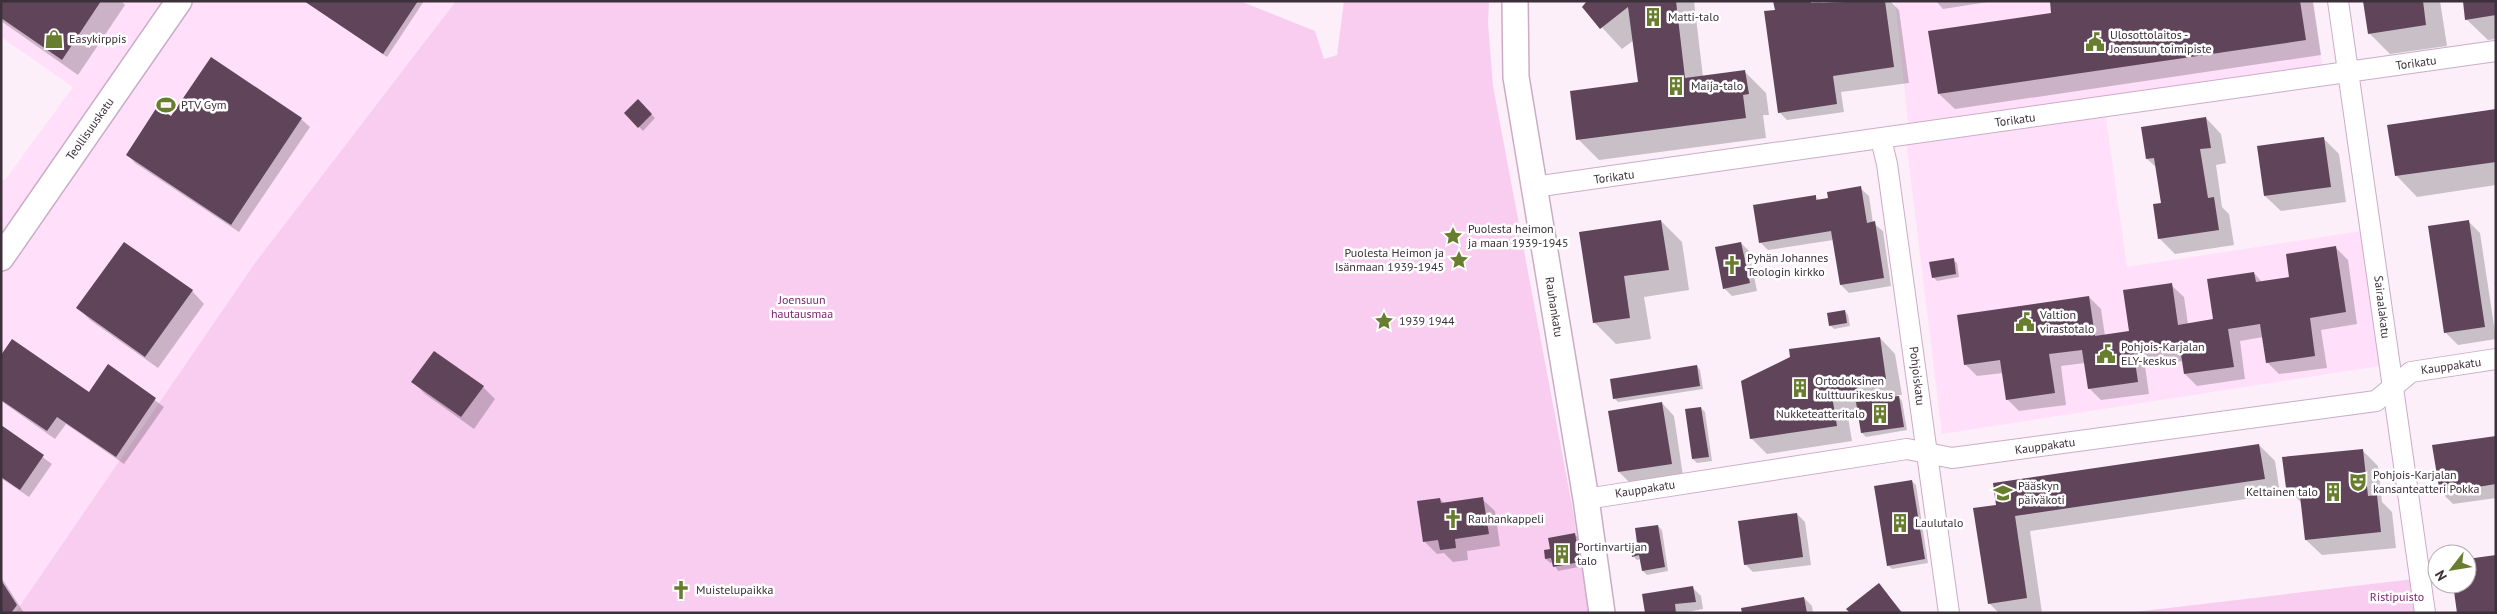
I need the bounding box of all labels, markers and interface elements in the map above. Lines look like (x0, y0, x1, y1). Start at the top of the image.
building icon: Matti-talo (1642, 6, 1664, 28)
place label: Matti-talo (1668, 9, 1719, 24)
place label: Ulosottolaitos - Joensuun toimipiste (2109, 27, 2212, 56)
shop icon: Easykirppis (43, 28, 65, 50)
place label: Easykirppis (69, 31, 126, 46)
public building icon: Ulosottolaitos - Joensuun toimipiste (2084, 31, 2106, 53)
street label: Torikatu (2395, 52, 2437, 73)
building icon: Maija-talo (1665, 75, 1687, 97)
place label: Maija-talo (1691, 78, 1743, 93)
street label: Teollisuuskatu (63, 94, 117, 163)
sports icon: PTV Gym (155, 94, 177, 116)
place label: PTV Gym (181, 97, 227, 112)
street label: Torikatu (1994, 109, 2036, 130)
street label: Torikatu (1593, 166, 1635, 187)
place label: Puolesta heimon ja maan 1939-1945 (1468, 221, 1568, 250)
place icon: Puolesta heimon ja maan 1939-1945 (1442, 225, 1464, 247)
place label: Puolesta Heimon ja Isänmaan 1939-1945 (1335, 245, 1444, 274)
place icon: Puolesta Heimon ja Isänmaan 1939-1945 (1448, 249, 1470, 271)
place label: Pyhän Johannes Teologin kirkko (1747, 250, 1828, 279)
church icon: Pyhän Johannes Teologin kirkko (1721, 254, 1743, 276)
street label: Sairaalakatu (2371, 275, 2394, 339)
street label: Rauhankatu (1542, 276, 1567, 338)
park label: Joensuun hautausmaa (771, 292, 833, 321)
place label: Valtion virastotalo (2039, 307, 2094, 336)
place icon: 1939 1944 (1373, 310, 1395, 332)
public building icon: Valtion virastotalo (2014, 311, 2036, 333)
place label: 1939 1944 (1399, 313, 1455, 328)
place label: Pohjois-Karjalan ELY-keskus (2121, 339, 2205, 368)
public building icon: Pohjois-Karjalan ELY-keskus (2095, 343, 2117, 365)
street label: Pohjoiskatu (1906, 346, 1929, 406)
street label: Kauppakatu (2420, 354, 2482, 377)
place label: Ortodoksinen kulttuurikeskus (1815, 373, 1893, 402)
building icon: Ortodoksinen kulttuurikeskus (1789, 377, 1811, 399)
building icon: Nukketeatteritalo (1869, 403, 1891, 425)
place label: Nukketeatteritalo (1776, 406, 1865, 421)
street label: Kauppakatu (2014, 434, 2076, 457)
place label: Pohjois-Karjalan kansanteatteri Pokka (2373, 467, 2480, 496)
theatre icon: Pohjois-Karjalan kansanteatteri Pokka (2347, 471, 2369, 493)
street label: Kauppakatu (1614, 476, 1676, 501)
place label: Pääskyn päiväkoti (2018, 478, 2065, 507)
building icon: Keltainen talo (2322, 481, 2344, 503)
school or university icon: Pääskyn päiväkoti (1992, 482, 2014, 504)
place label: Keltainen talo (2246, 484, 2318, 499)
church icon: Rauhankappeli (1442, 508, 1464, 530)
place label: Rauhankappeli (1468, 511, 1544, 526)
building icon: Laulutalo (1889, 512, 1911, 534)
place label: Laulutalo (1915, 515, 1963, 530)
place label: Portinvartijan talo (1577, 539, 1647, 568)
building icon: Portinvartijan talo (1551, 543, 1573, 565)
north arrow (2427, 544, 2477, 594)
text: N (2431, 567, 2451, 584)
church icon: Muistelupaikka (670, 579, 692, 601)
place label: Muistelupaikka (696, 582, 773, 597)
park label: Ristipuisto (2370, 589, 2424, 604)

